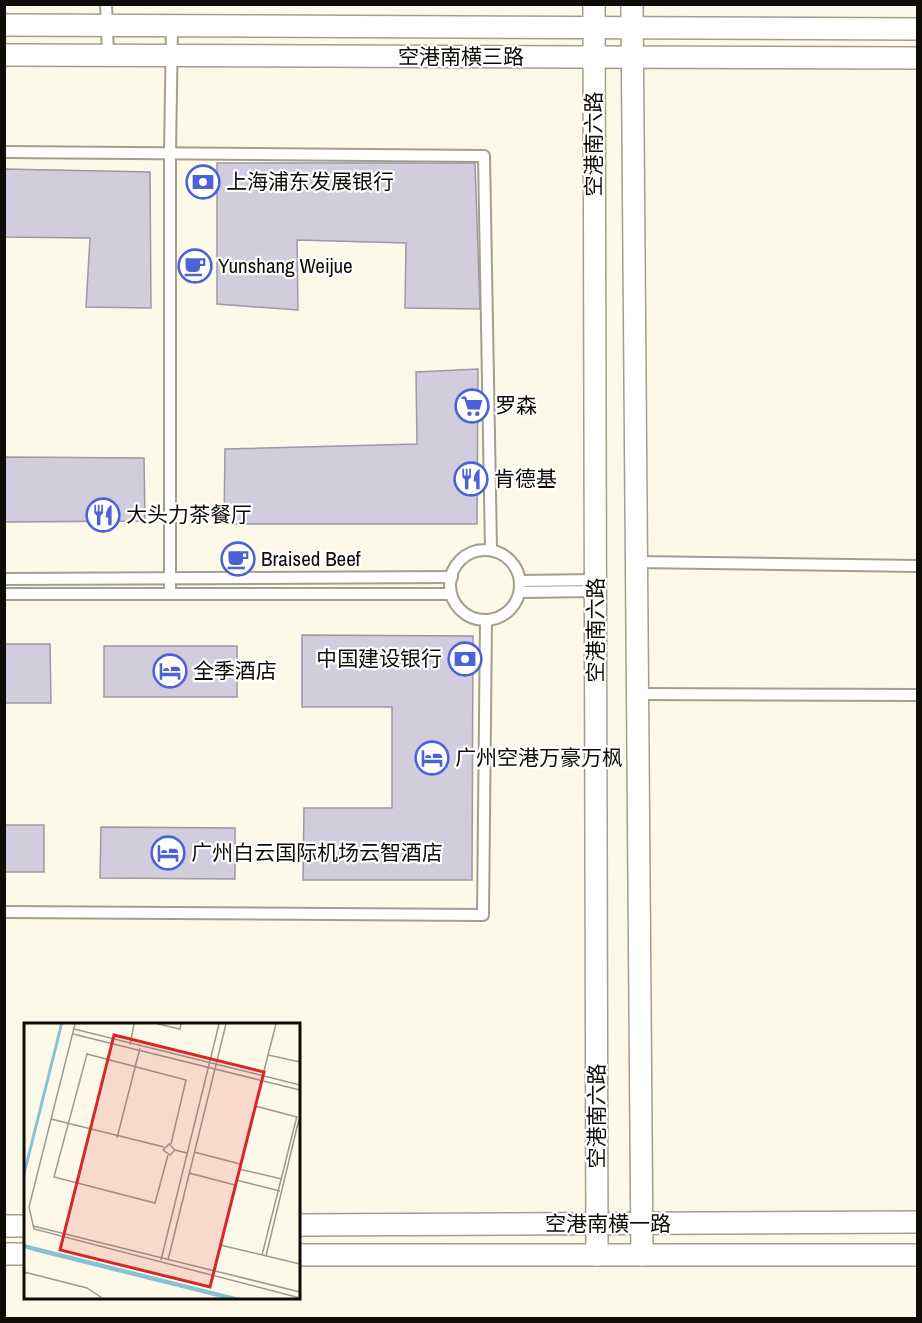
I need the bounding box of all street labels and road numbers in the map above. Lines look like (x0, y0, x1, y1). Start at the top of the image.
street label: 空港南横三路 (398, 42, 524, 71)
street label: 空港南六路 (579, 92, 608, 197)
street label: 空港南六路 (581, 578, 610, 683)
street label: 空港南六路 (582, 1064, 611, 1169)
street label: 空港南横一路 (545, 1209, 671, 1238)

